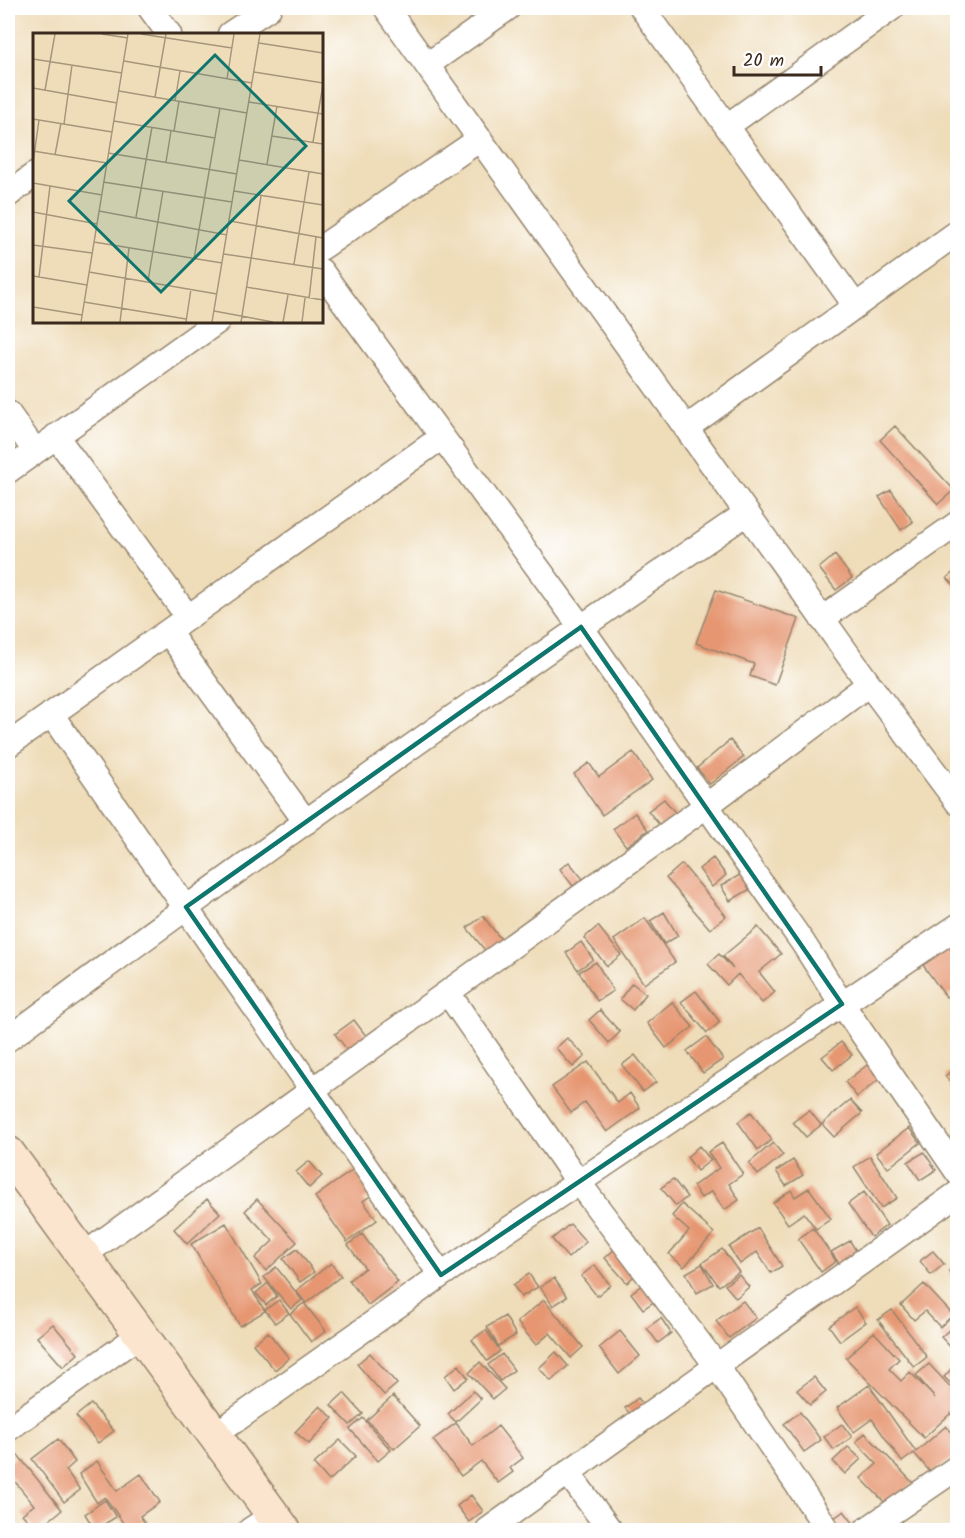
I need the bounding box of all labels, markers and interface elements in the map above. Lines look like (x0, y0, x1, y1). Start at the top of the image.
inset map (33, 33, 322, 322)
scale bar (734, 39, 821, 77)
text: 20 m (743, 47, 784, 76)

